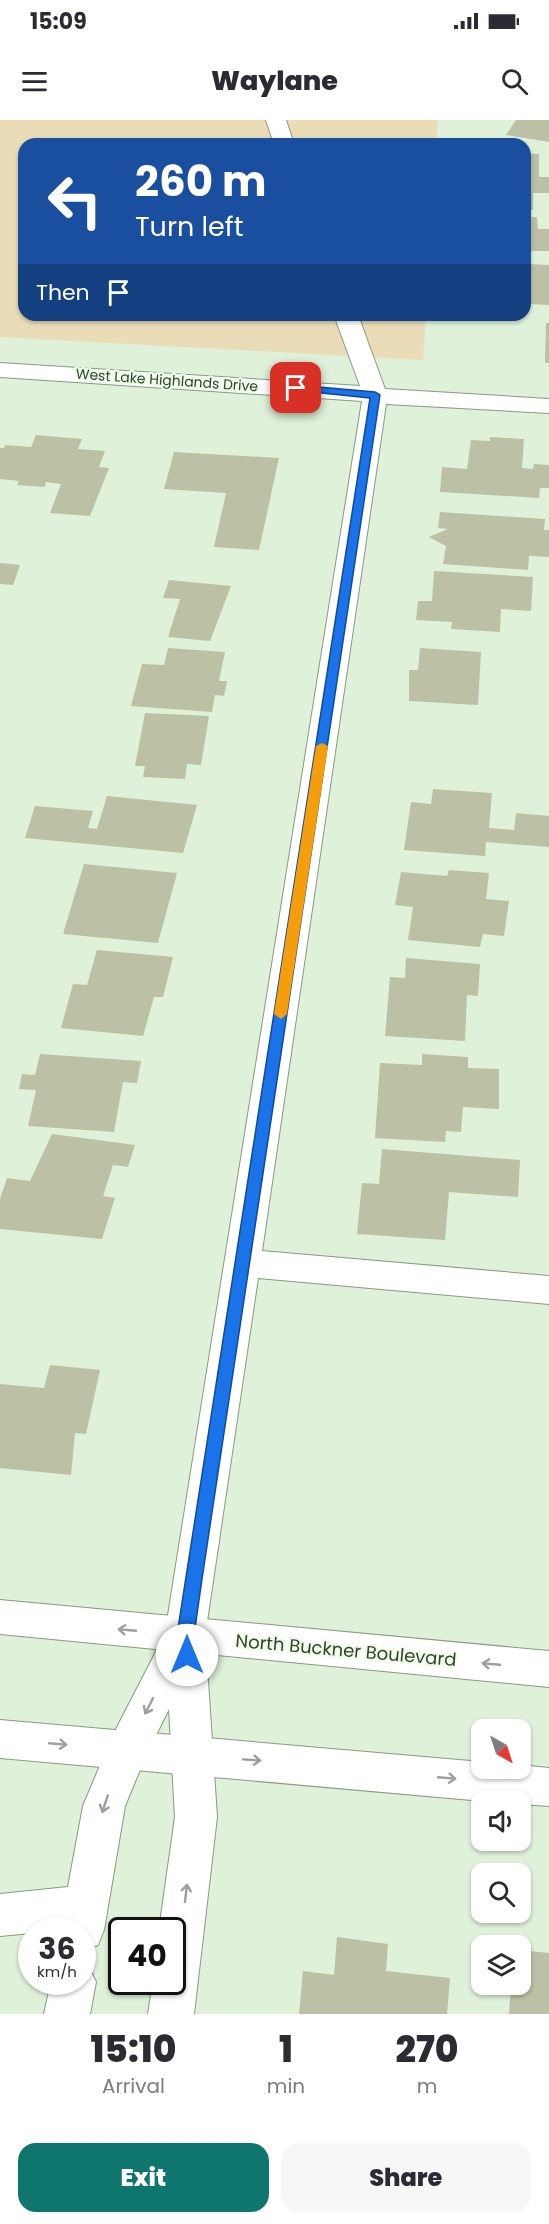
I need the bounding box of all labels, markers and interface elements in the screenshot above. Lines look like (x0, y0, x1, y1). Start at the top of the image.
text: 15:09 (30, 6, 87, 37)
text: Waylane (211, 62, 338, 99)
icon: menu (18, 65, 51, 98)
icon: search (498, 65, 531, 98)
text: 260 m (135, 152, 267, 211)
icon: left (36, 162, 114, 240)
text: Turn left (135, 208, 244, 245)
icon: arrive (102, 276, 135, 309)
text: Then (36, 277, 90, 308)
pin (270, 362, 321, 413)
street label: West Lake Highlands Drive (75, 364, 259, 396)
icon: arrive (279, 371, 312, 404)
position arrow (155, 1623, 219, 1687)
one-way arrow (118, 1624, 137, 1635)
street label: North Buckner Boulevard (235, 1628, 457, 1672)
one-way arrow (481, 1658, 501, 1669)
one-way arrow (143, 1697, 154, 1715)
north arrow (471, 1719, 531, 1779)
map controls (471, 1719, 531, 1995)
one-way arrow (48, 1739, 68, 1750)
one-way arrow (242, 1755, 262, 1766)
one-way arrow (436, 1773, 456, 1784)
button: sound (471, 1791, 531, 1851)
one-way arrow (99, 1794, 110, 1813)
button: search (471, 1863, 531, 1923)
one-way arrow (181, 1884, 192, 1904)
speed limit sign: 40 (108, 1917, 186, 1995)
text: 36 (38, 1927, 76, 1970)
button: layers (471, 1935, 531, 1995)
text: km/h (37, 1961, 77, 1982)
text: 15:10 (90, 2024, 176, 2075)
text: 1 (279, 2024, 293, 2075)
text: 270 (396, 2024, 459, 2075)
text: Arrival (102, 2072, 165, 2100)
text: min (267, 2072, 305, 2100)
text: m (417, 2072, 437, 2100)
button: Exit (18, 2143, 269, 2212)
button: Share (281, 2143, 531, 2212)

